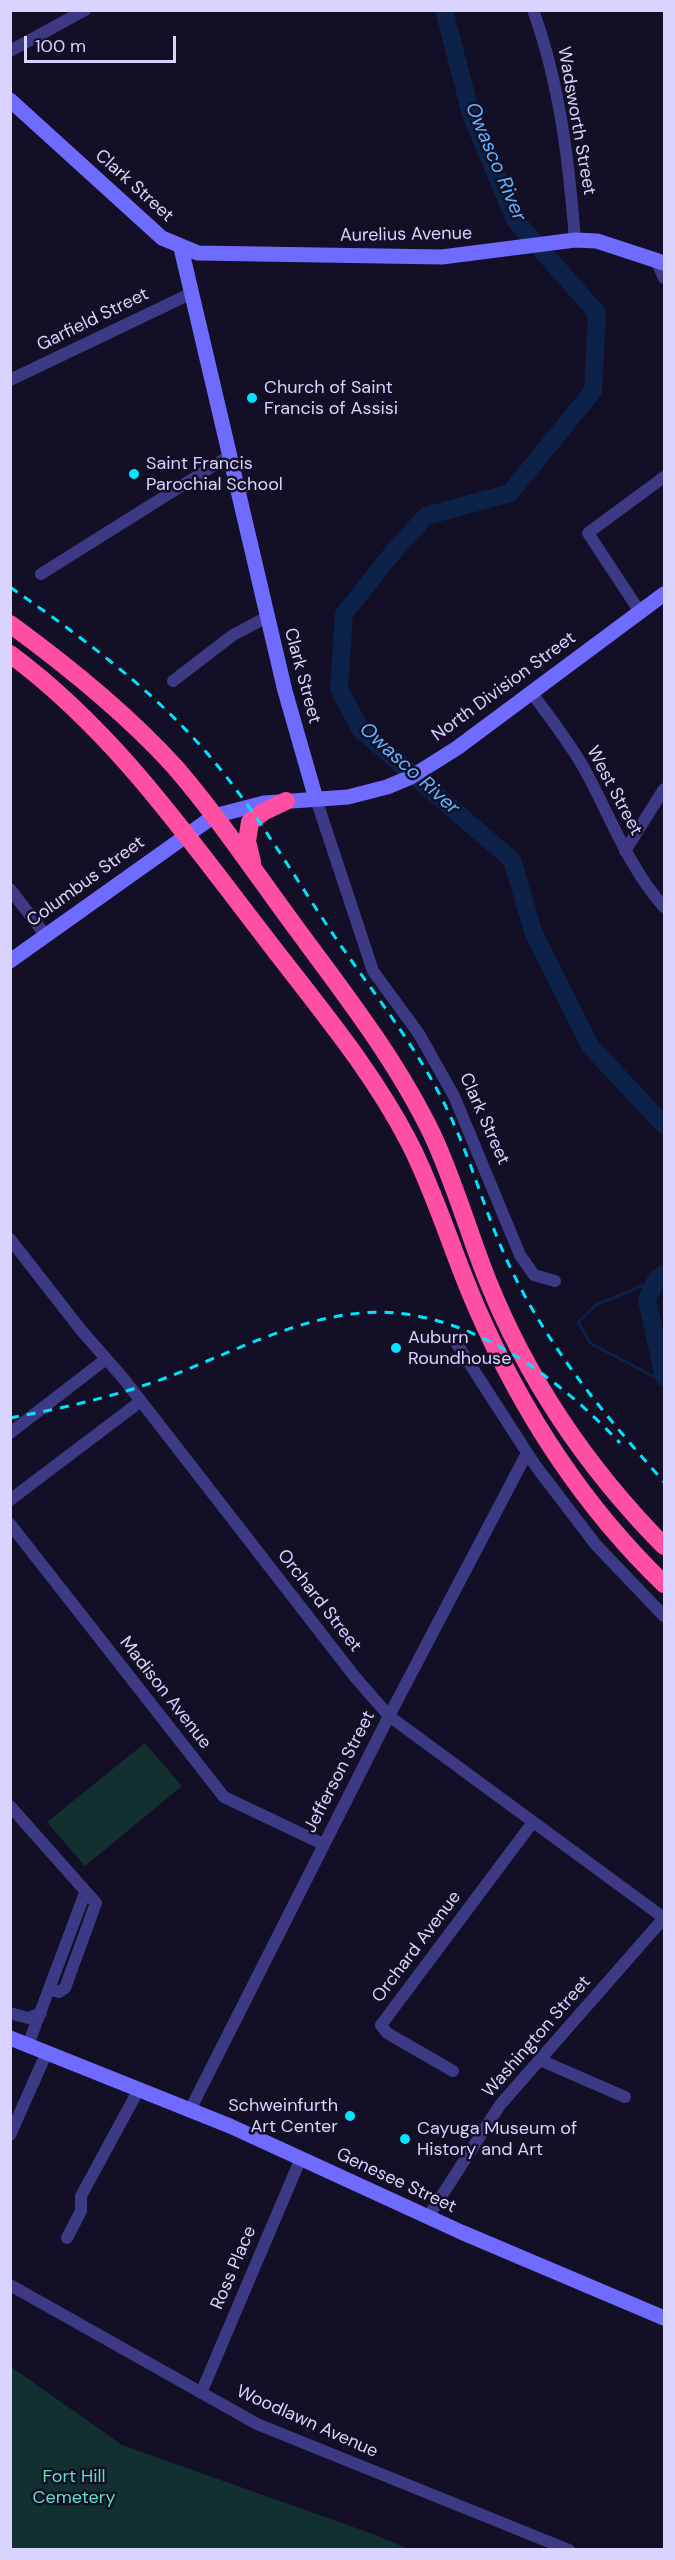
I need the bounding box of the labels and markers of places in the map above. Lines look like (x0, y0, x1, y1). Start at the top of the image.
place label: Church of Saint Francis of Assisi (264, 377, 398, 420)
marker: Church of Saint Francis of Assisi (245, 391, 259, 405)
place label: Saint Francis Parochial School (146, 453, 283, 496)
marker: Saint Francis Parochial School (127, 467, 141, 481)
place label: Auburn Roundhouse (408, 1327, 511, 1370)
marker: Auburn Roundhouse (389, 1341, 403, 1355)
place label: Schweinfurth Art Center (228, 2095, 338, 2138)
marker: Schweinfurth Art Center (343, 2109, 357, 2123)
place label: Cayuga Museum of History and Art (417, 2118, 577, 2160)
marker: Cayuga Museum of History and Art (398, 2132, 412, 2146)

